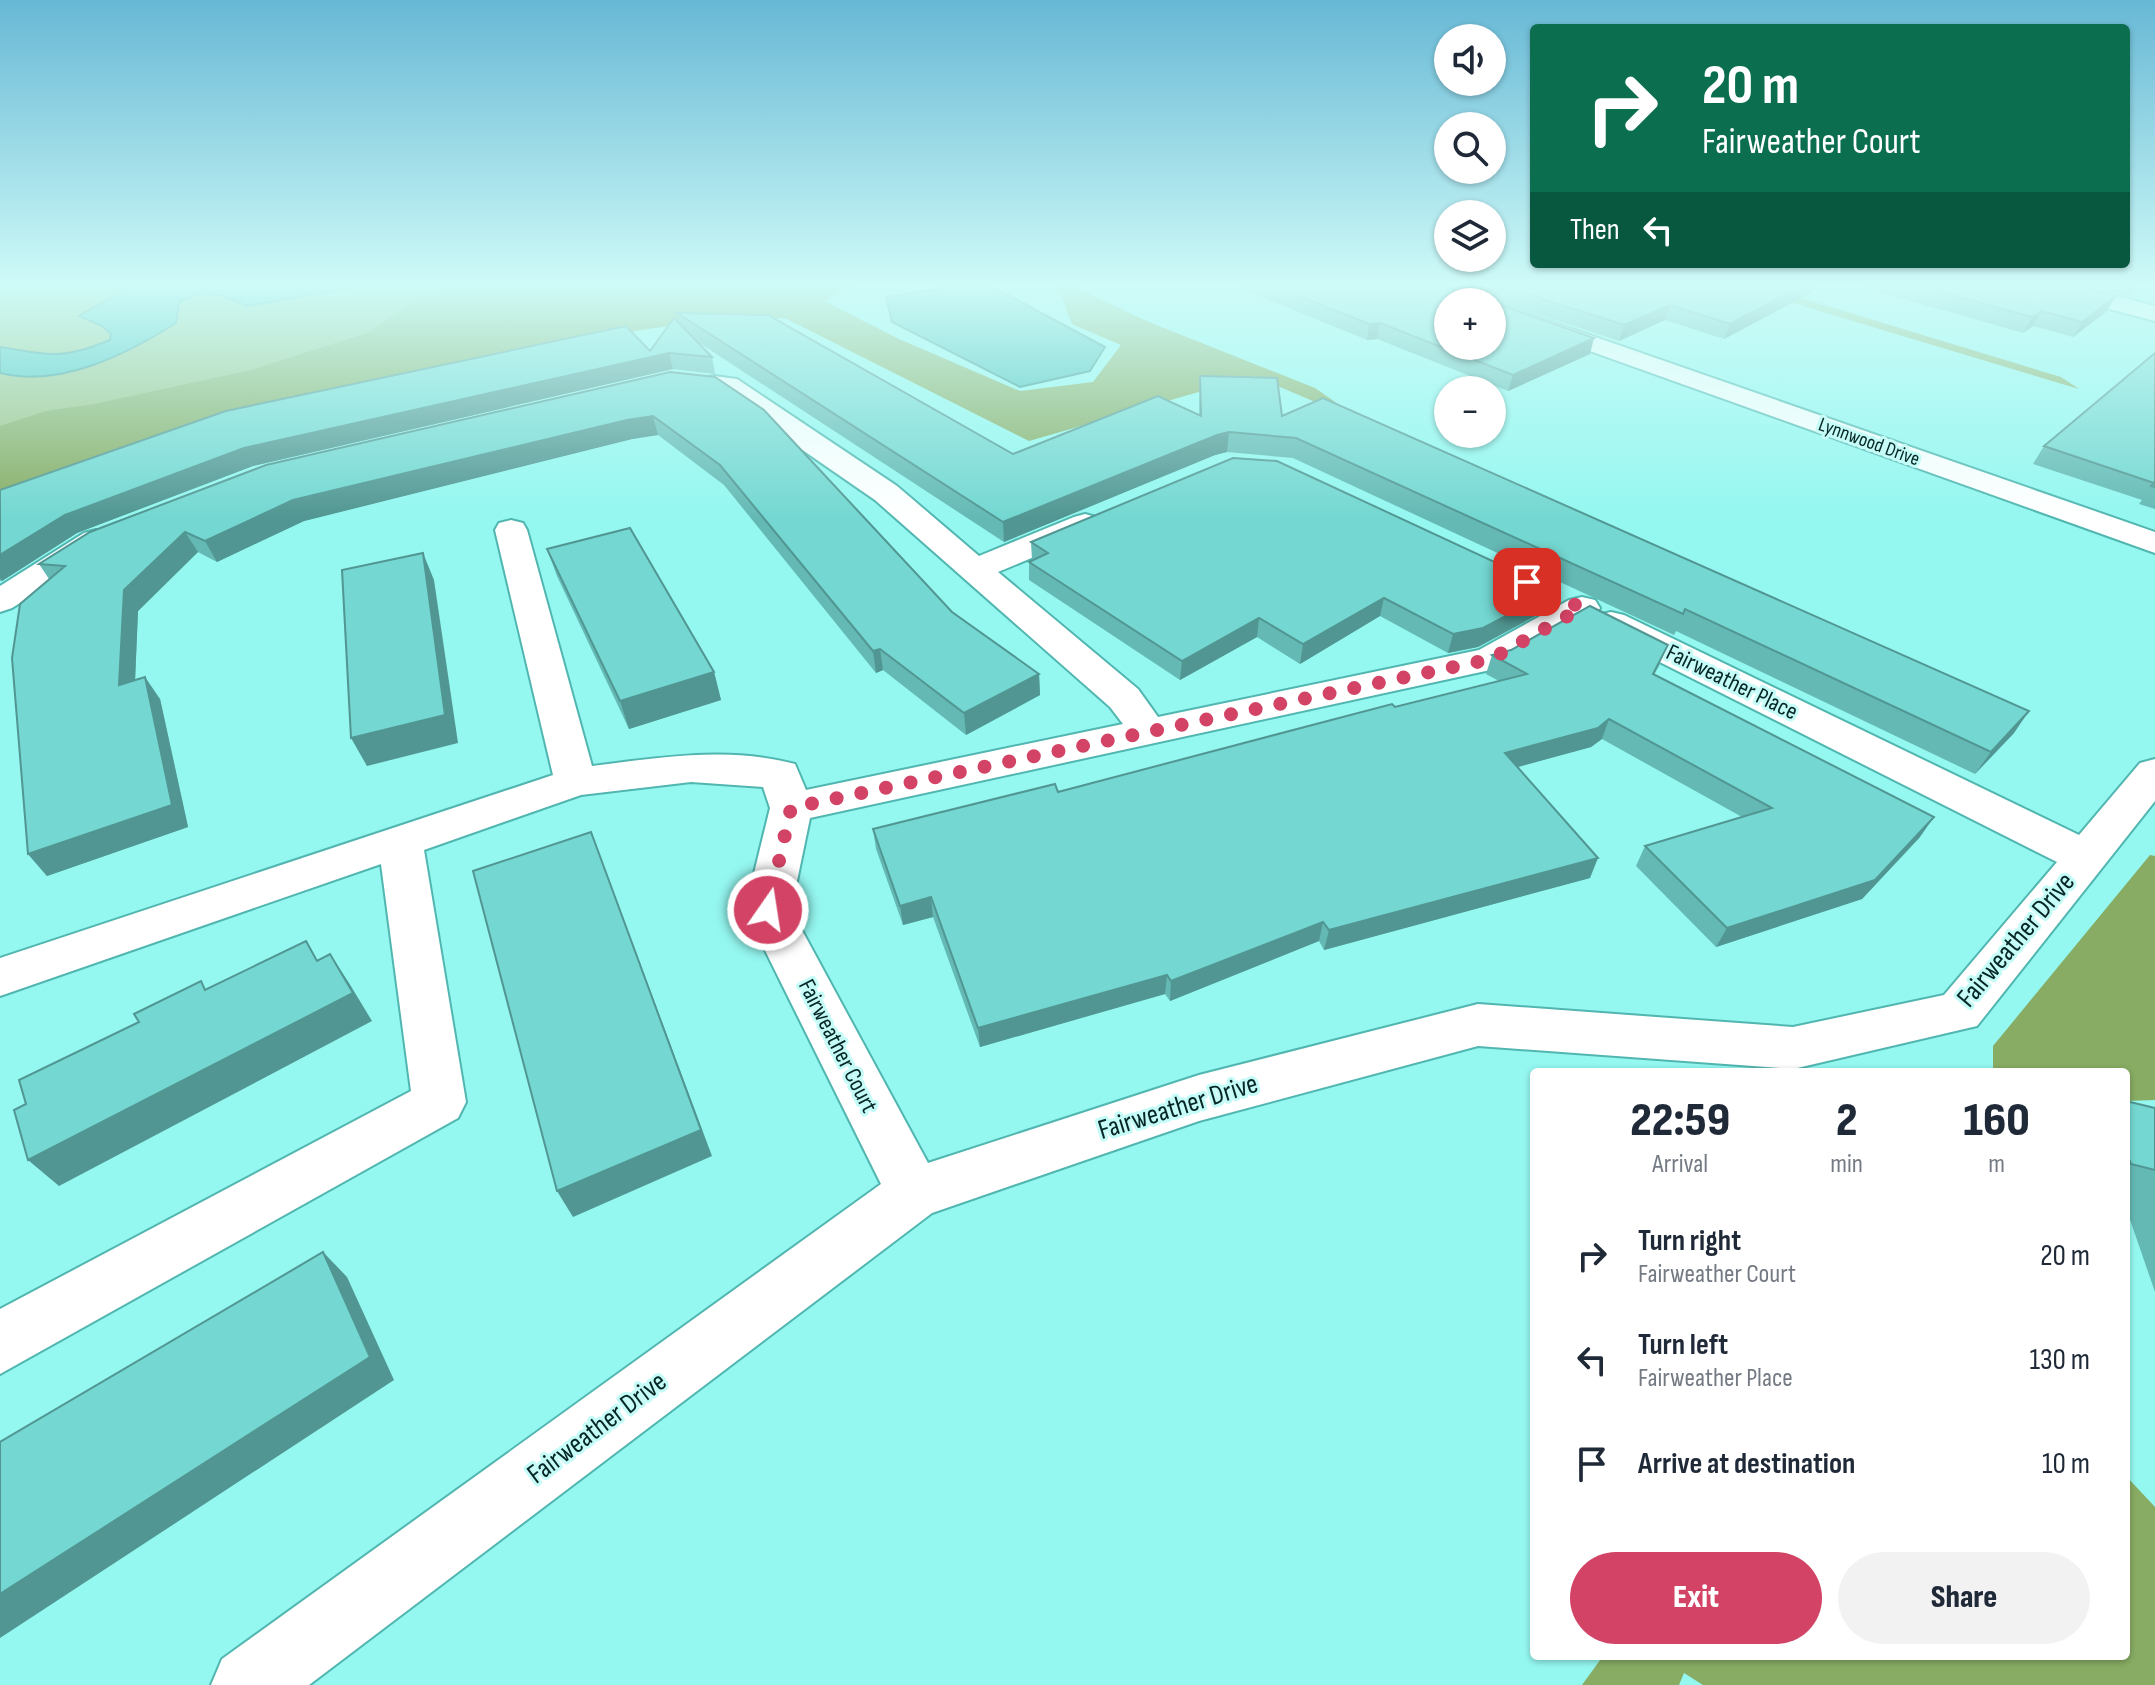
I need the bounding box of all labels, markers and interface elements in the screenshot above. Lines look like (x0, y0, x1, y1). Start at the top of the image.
map controls (1434, 24, 1506, 448)
button: sound (1434, 24, 1506, 96)
text: 20 m (1702, 53, 1799, 120)
icon: right (1570, 56, 1674, 160)
button: search (1434, 112, 1506, 184)
text: Fairweather Court (1702, 121, 1921, 164)
button: layers (1434, 200, 1506, 272)
icon: left (1636, 208, 1680, 252)
text: Then (1570, 212, 1620, 248)
button: + (1434, 288, 1506, 360)
button: − (1434, 376, 1506, 448)
street label: Lynnwood Drive (1815, 413, 1923, 471)
pin (1493, 548, 1561, 616)
icon: arrive (1505, 560, 1549, 604)
street label: Fairweather Place (1661, 638, 1803, 726)
street label: Fairweather Drive (1950, 866, 2082, 1014)
position arrow (726, 868, 810, 952)
street label: Fairweather Court (792, 974, 884, 1118)
street label: Fairweather Drive (1094, 1067, 1262, 1147)
text: 22:59 (1630, 1092, 1730, 1149)
text: 2 (1836, 1092, 1857, 1149)
text: 160 (1963, 1092, 2030, 1149)
text: Arrival (1652, 1149, 1708, 1180)
text: min (1830, 1149, 1863, 1180)
text: m (1988, 1149, 2005, 1180)
text: Turn right (1638, 1223, 1741, 1259)
icon: right (1570, 1234, 1614, 1278)
text: 20 m (2040, 1238, 2090, 1274)
text: Fairweather Court (1638, 1259, 1796, 1290)
text: Turn left (1638, 1327, 1728, 1363)
icon: left (1570, 1338, 1614, 1382)
text: 130 m (2030, 1342, 2090, 1378)
text: Fairweather Place (1638, 1363, 1793, 1394)
street label: Fairweather Drive (521, 1365, 673, 1491)
icon: arrive (1570, 1442, 1614, 1486)
text: Arrive at destination (1638, 1446, 1855, 1482)
text: 10 m (2042, 1446, 2090, 1482)
button: Exit (1570, 1552, 1822, 1644)
button: Share (1838, 1552, 2090, 1644)

